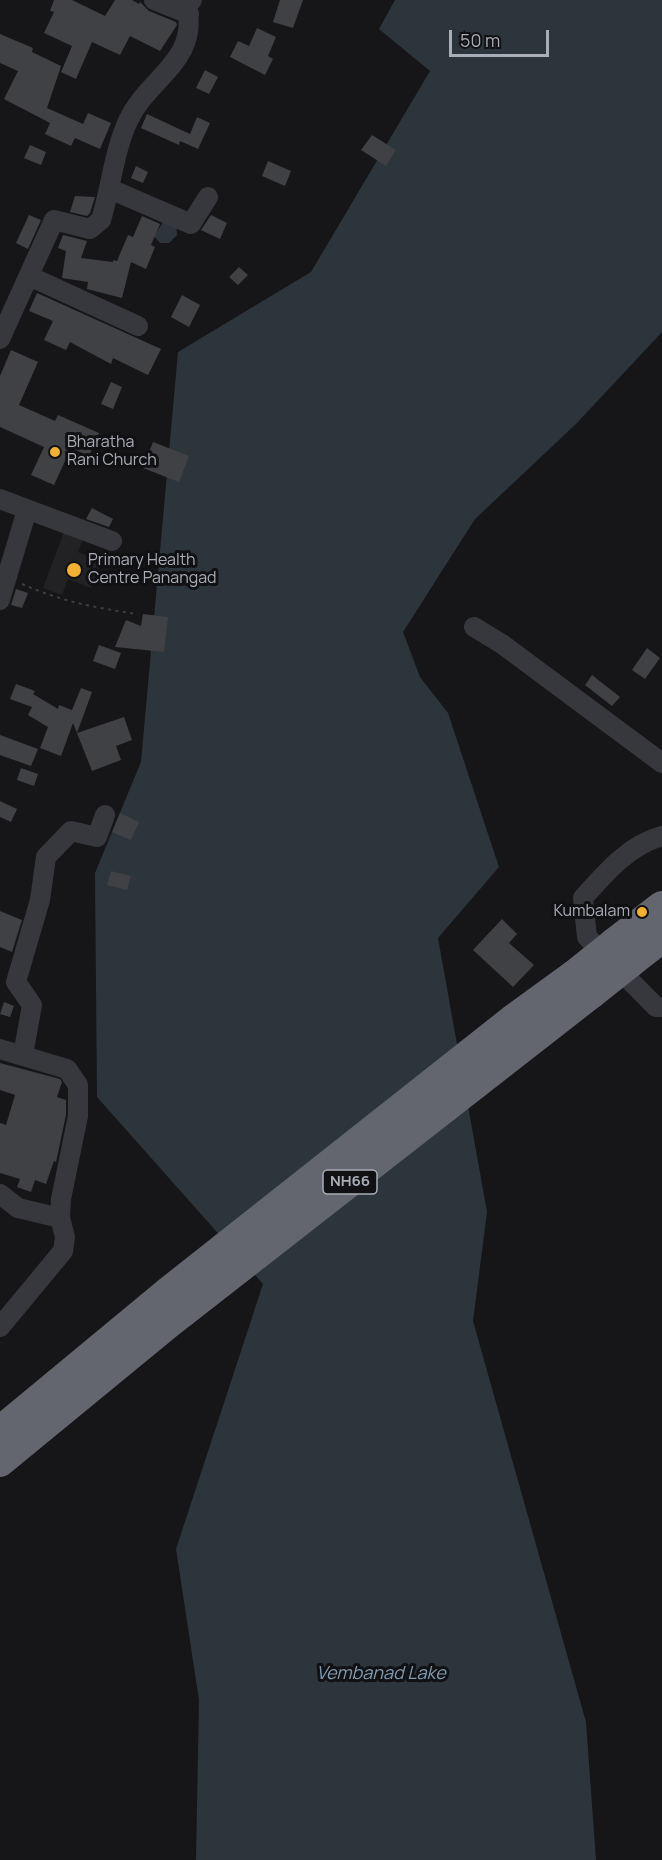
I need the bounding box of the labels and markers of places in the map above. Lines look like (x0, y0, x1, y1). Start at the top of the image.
place label: Bharatha Rani Church (67, 433, 157, 471)
marker: Bharatha Rani Church (48, 445, 62, 459)
place label: Primary Health Centre Panangad (88, 551, 217, 589)
marker: Primary Health Centre Panangad (65, 561, 83, 579)
place label: Kumbalam (553, 902, 630, 922)
marker: Kumbalam (635, 905, 649, 919)

